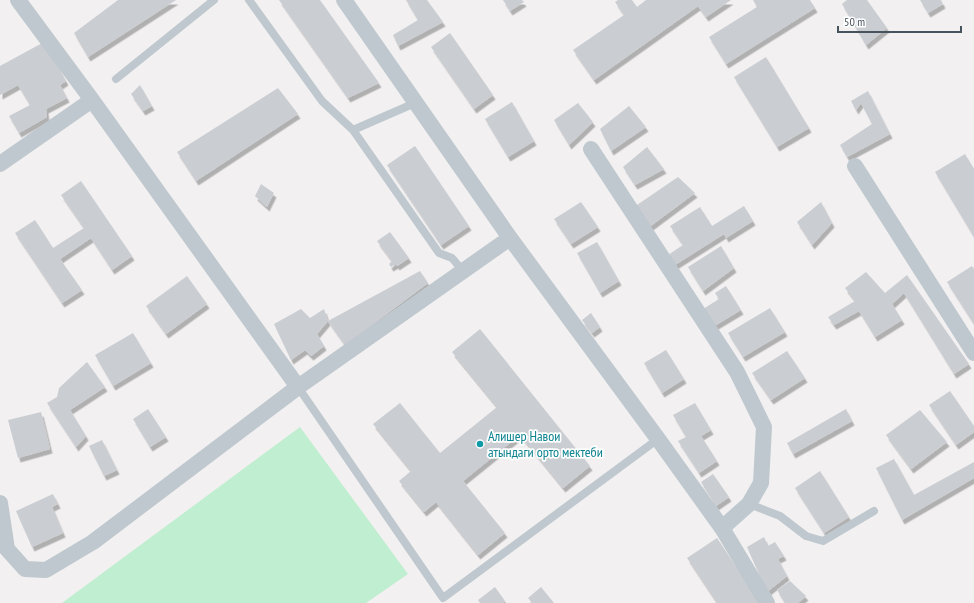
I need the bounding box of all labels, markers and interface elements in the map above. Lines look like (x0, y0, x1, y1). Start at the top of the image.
scale bar (838, 8, 961, 34)
text: 50 m (844, 14, 865, 29)
place label: Алишер Навои атындаги орто мектеби (488, 427, 603, 461)
marker: Алишер Навои атындаги орто мектеби (475, 439, 485, 449)

